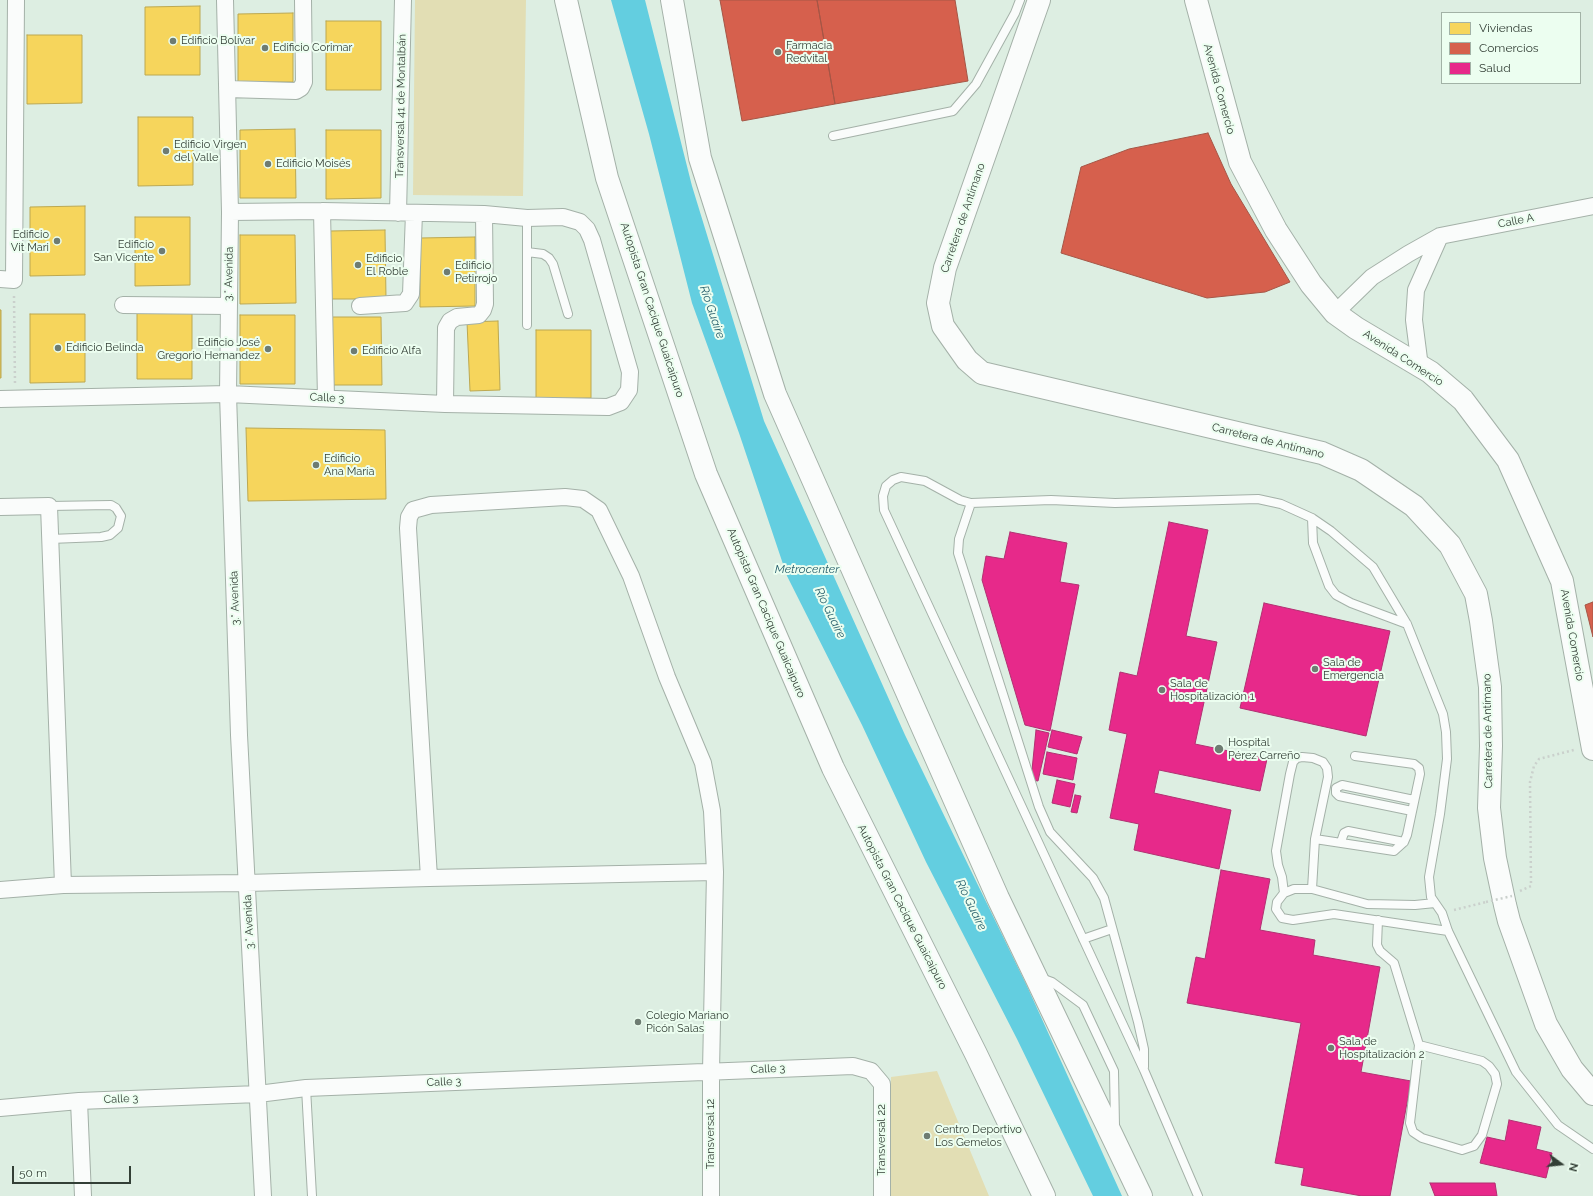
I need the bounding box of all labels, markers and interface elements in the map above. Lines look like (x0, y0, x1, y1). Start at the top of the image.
legend (1441, 12, 1581, 84)
text: Viviendas (1479, 21, 1533, 35)
place label: Edificio Bolívar (181, 34, 255, 48)
street label: Transversal 41 de Montalbán (393, 34, 409, 178)
marker: Edificio Bolívar (168, 36, 178, 46)
place label: Farmacia Redvital (786, 39, 832, 65)
place label: Edificio Corimar (273, 41, 352, 55)
text: Comercios (1479, 41, 1539, 55)
street label: Avenida Comercio (1201, 42, 1237, 136)
marker: Edificio Corimar (260, 43, 270, 53)
marker: Farmacia Redvital (773, 47, 783, 57)
text: Salud (1479, 61, 1511, 75)
place label: Edificio Virgen del Valle (174, 138, 246, 164)
marker: Edificio Virgen del Valle (161, 146, 171, 156)
place label: Edificio Moisés (276, 157, 351, 171)
marker: Edificio Moisés (263, 159, 273, 169)
street label: Carretera de Antímano (938, 161, 988, 275)
street label: Calle A (1497, 211, 1535, 231)
street label: Autopista Gran Cacique Guaicaipuro (617, 221, 687, 399)
place label: Edificio Vit Mari (11, 228, 49, 254)
marker: Edificio Vit Mari (52, 236, 62, 246)
place label: Edificio San Vicente (93, 238, 154, 264)
marker: Edificio San Vicente (157, 246, 167, 256)
street label: 3.° Avenida (222, 247, 236, 301)
place label: Edificio El Roble (366, 252, 408, 278)
place label: Edificio Petirrojo (455, 259, 497, 285)
marker: Edificio El Roble (353, 260, 363, 270)
marker: Edificio Petirrojo (442, 267, 452, 277)
water label: Río Guaire (696, 284, 728, 340)
street label: Avenida Comercio (1360, 327, 1446, 389)
place label: Edificio José Gregorio Hernandez (157, 336, 260, 362)
place label: Edificio Belinda (66, 341, 144, 355)
marker: Edificio Belinda (53, 343, 63, 353)
marker: Edificio José Gregorio Hernandez (263, 344, 273, 354)
place label: Edificio Alfa (362, 344, 421, 358)
marker: Edificio Alfa (349, 346, 359, 356)
street label: Calle 3 (309, 391, 345, 405)
street label: Carretera de Antímano (1211, 421, 1325, 461)
place label: Edificio Ana María (324, 452, 374, 478)
marker: Edificio Ana María (311, 460, 321, 470)
street label: Autopista Gran Cacique Guaicaipuro (724, 526, 808, 700)
water label: Metrocenter (775, 562, 839, 576)
street label: 3.° Avenida (227, 571, 243, 625)
water label: Río Guaire (811, 585, 849, 641)
street label: Avenida Comercio (1557, 588, 1587, 682)
place label: Sala de Emergencia (1323, 656, 1384, 682)
marker: Sala de Emergencia (1310, 664, 1320, 674)
street label: Carretera de Antímano (1480, 673, 1496, 789)
place label: Sala de Hospitalización 1 (1170, 677, 1254, 703)
marker: Sala de Hospitalización 1 (1157, 685, 1167, 695)
place label: Hospital Pérez Carreño (1228, 736, 1300, 762)
marker: Hospital Pérez Carreño (1213, 743, 1225, 755)
street label: Autopista Gran Cacique Guaicaipuro (855, 822, 949, 992)
water label: Río Guaire (952, 877, 990, 933)
street label: 3.° Avenida (241, 894, 257, 950)
place label: Colegio Mariano Picón Salas (646, 1009, 729, 1035)
marker: Colegio Mariano Picón Salas (633, 1017, 643, 1027)
place label: Sala de Hospitalización 2 (1339, 1035, 1424, 1061)
marker: Sala de Hospitalización 2 (1326, 1043, 1336, 1053)
street label: Calle 3 (750, 1062, 786, 1076)
street label: Calle 3 (426, 1075, 462, 1089)
street label: Calle 3 (103, 1092, 139, 1106)
street label: Transversal 12 (704, 1099, 718, 1169)
street label: Transversal 22 (875, 1104, 889, 1176)
place label: Centro Deportivo Los Gemelos (935, 1123, 1022, 1149)
marker: Centro Deportivo Los Gemelos (922, 1131, 932, 1141)
north arrow (1541, 1144, 1581, 1184)
scale bar (14, 1158, 133, 1184)
text: N (1566, 1161, 1580, 1173)
text: 50 m (19, 1166, 47, 1180)

